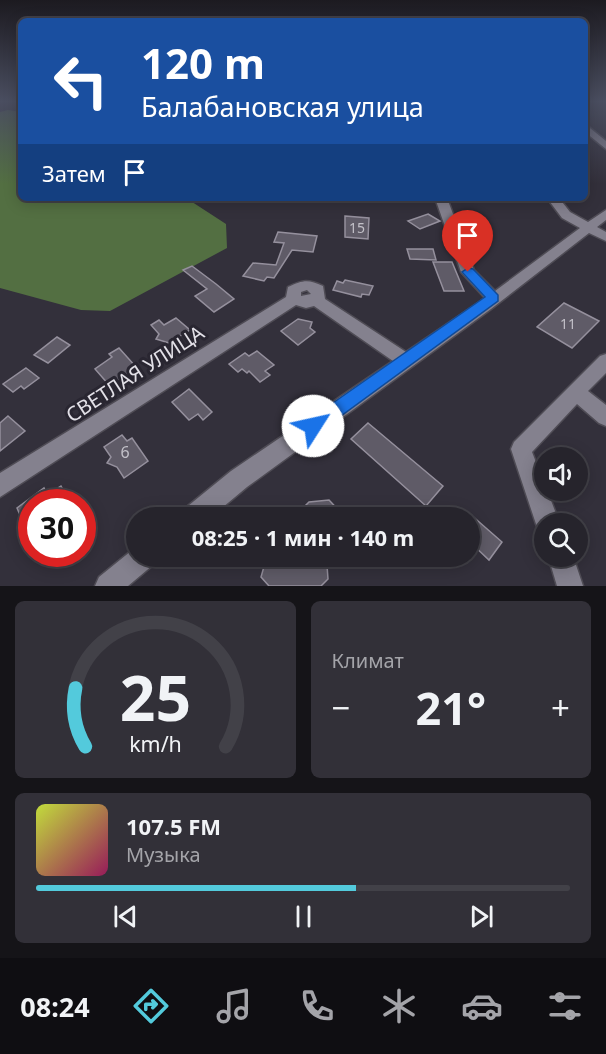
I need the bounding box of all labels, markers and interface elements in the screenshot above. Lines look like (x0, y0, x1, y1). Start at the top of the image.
text: 120 m (141, 34, 265, 91)
icon: left (42, 42, 120, 120)
text: Балабановская улица (141, 88, 424, 125)
icon: arrive (118, 156, 151, 189)
text: Затем (42, 158, 106, 188)
pin (442, 210, 493, 272)
house number: 15 (349, 218, 365, 237)
icon: arrive (451, 219, 484, 252)
house number: 11 (560, 314, 576, 333)
street label: СВЕТЛАЯ УЛИЦА (61, 319, 209, 428)
position arrow (281, 394, 345, 458)
house number: 6 (120, 441, 130, 463)
map controls (534, 447, 588, 567)
button: sound (534, 447, 588, 501)
speed limit sign: 30 (18, 489, 96, 567)
button: search (534, 513, 588, 567)
text: 08:25 · 1 мин · 140 m (192, 522, 414, 552)
text: Климат (332, 647, 404, 674)
text: 25 (120, 654, 191, 739)
text: 21° (415, 677, 486, 738)
text: − (332, 685, 350, 730)
text: + (551, 685, 570, 730)
text: km/h (129, 729, 182, 758)
text: 107.5 FM (126, 811, 221, 841)
text: Музыка (126, 841, 201, 868)
icon: previous (109, 900, 142, 933)
icon: pause (287, 900, 320, 933)
icon: next (465, 900, 498, 933)
icon: directions (130, 985, 172, 1027)
icon: music (213, 985, 255, 1027)
icon: phone (296, 985, 338, 1027)
icon: climate (378, 985, 420, 1027)
icon: car (461, 985, 503, 1027)
icon: filters (544, 985, 586, 1027)
text: 08:24 (20, 988, 90, 1025)

